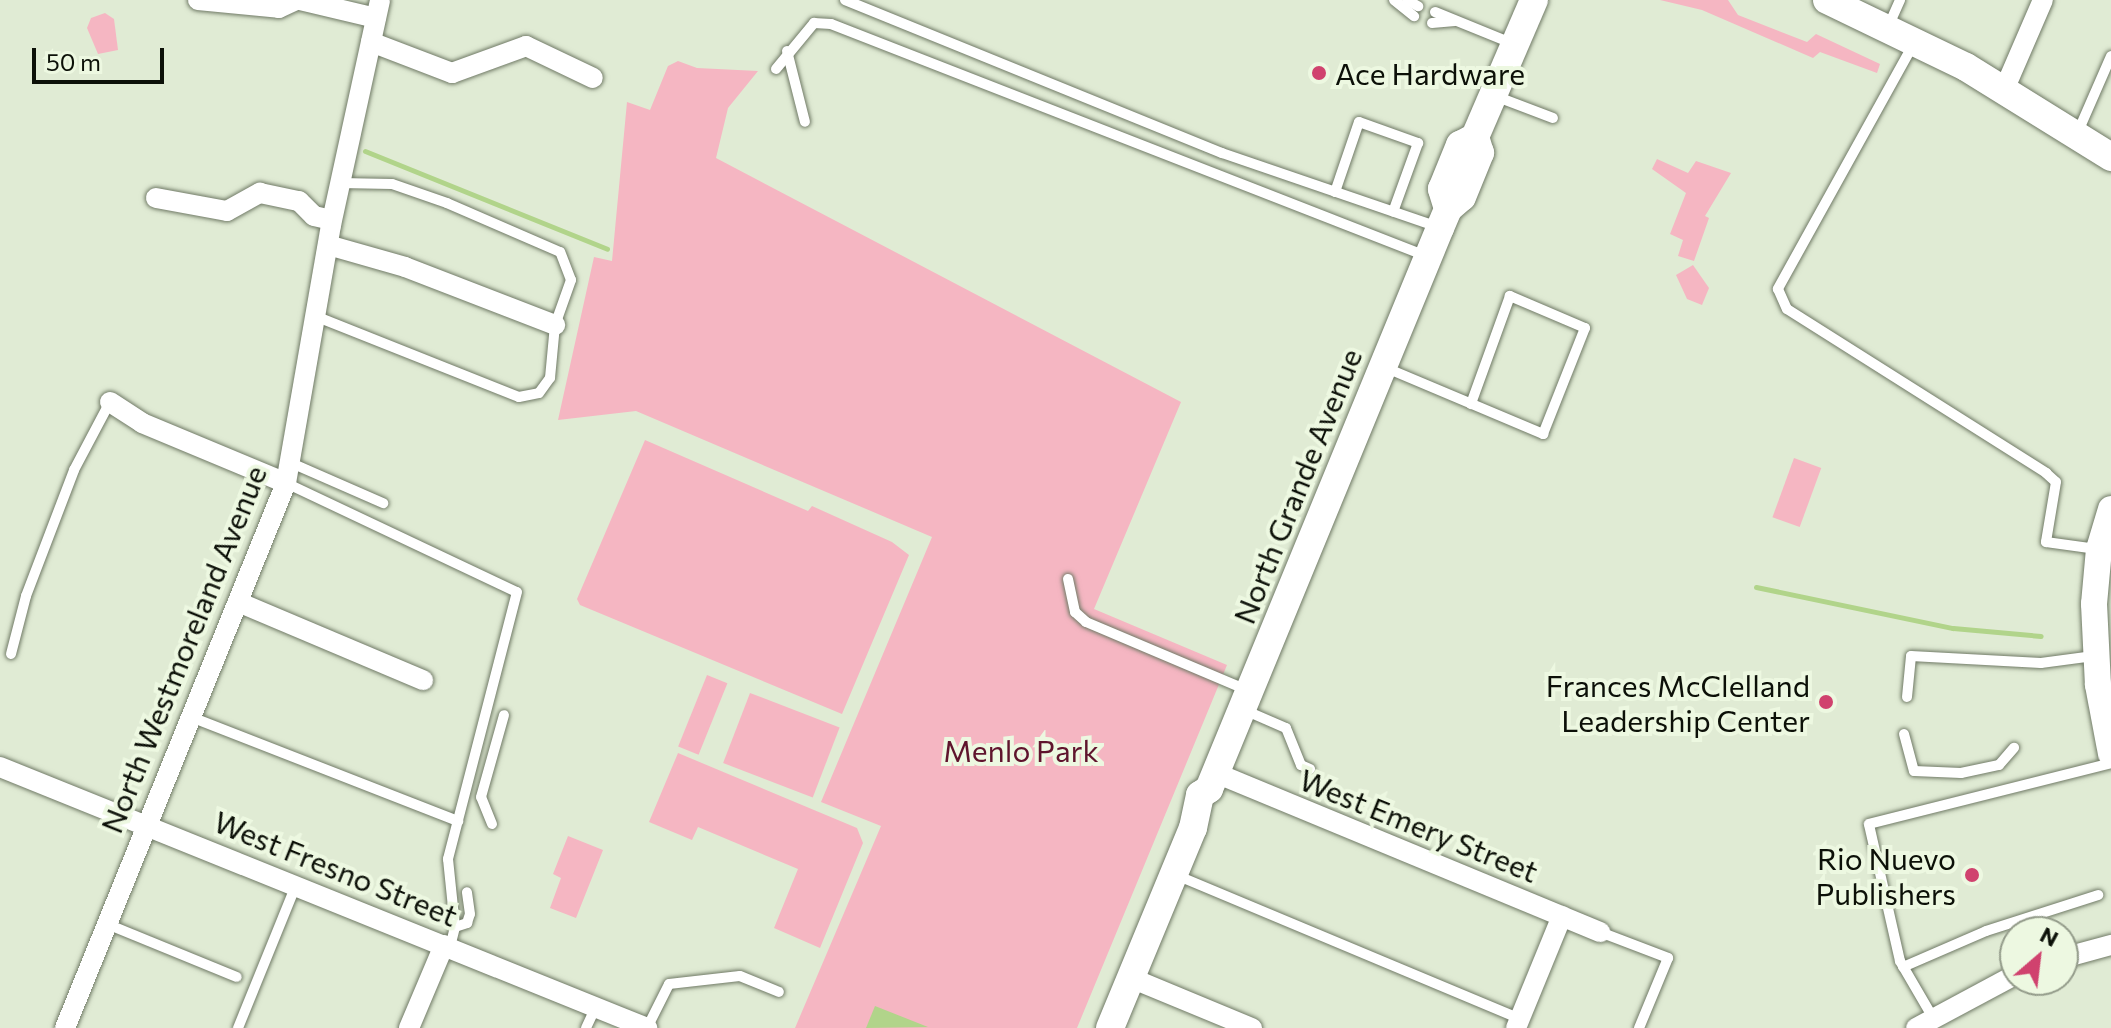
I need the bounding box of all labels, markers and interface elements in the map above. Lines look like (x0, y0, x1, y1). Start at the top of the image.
scale bar (36, 32, 168, 82)
text: 50 m (46, 47, 101, 76)
place label: Ace Hardware (1335, 55, 1525, 91)
marker: Ace Hardware (1310, 64, 1328, 82)
street label: North Grande Avenue (1225, 343, 1369, 629)
street label: North Westmoreland Avenue (93, 460, 273, 838)
place label: Frances McClelland Leadership Center (1546, 667, 1810, 738)
marker: Frances McClelland Leadership Center (1817, 693, 1835, 711)
park label: Menlo Park (943, 732, 1099, 768)
street label: West Emery Street (1295, 761, 1543, 889)
street label: West Fresno Street (209, 803, 463, 933)
place label: Rio Nuevo Publishers (1816, 840, 1956, 910)
marker: Rio Nuevo Publishers (1963, 866, 1981, 884)
north arrow (1999, 916, 2079, 996)
text: N (2036, 920, 2063, 952)

